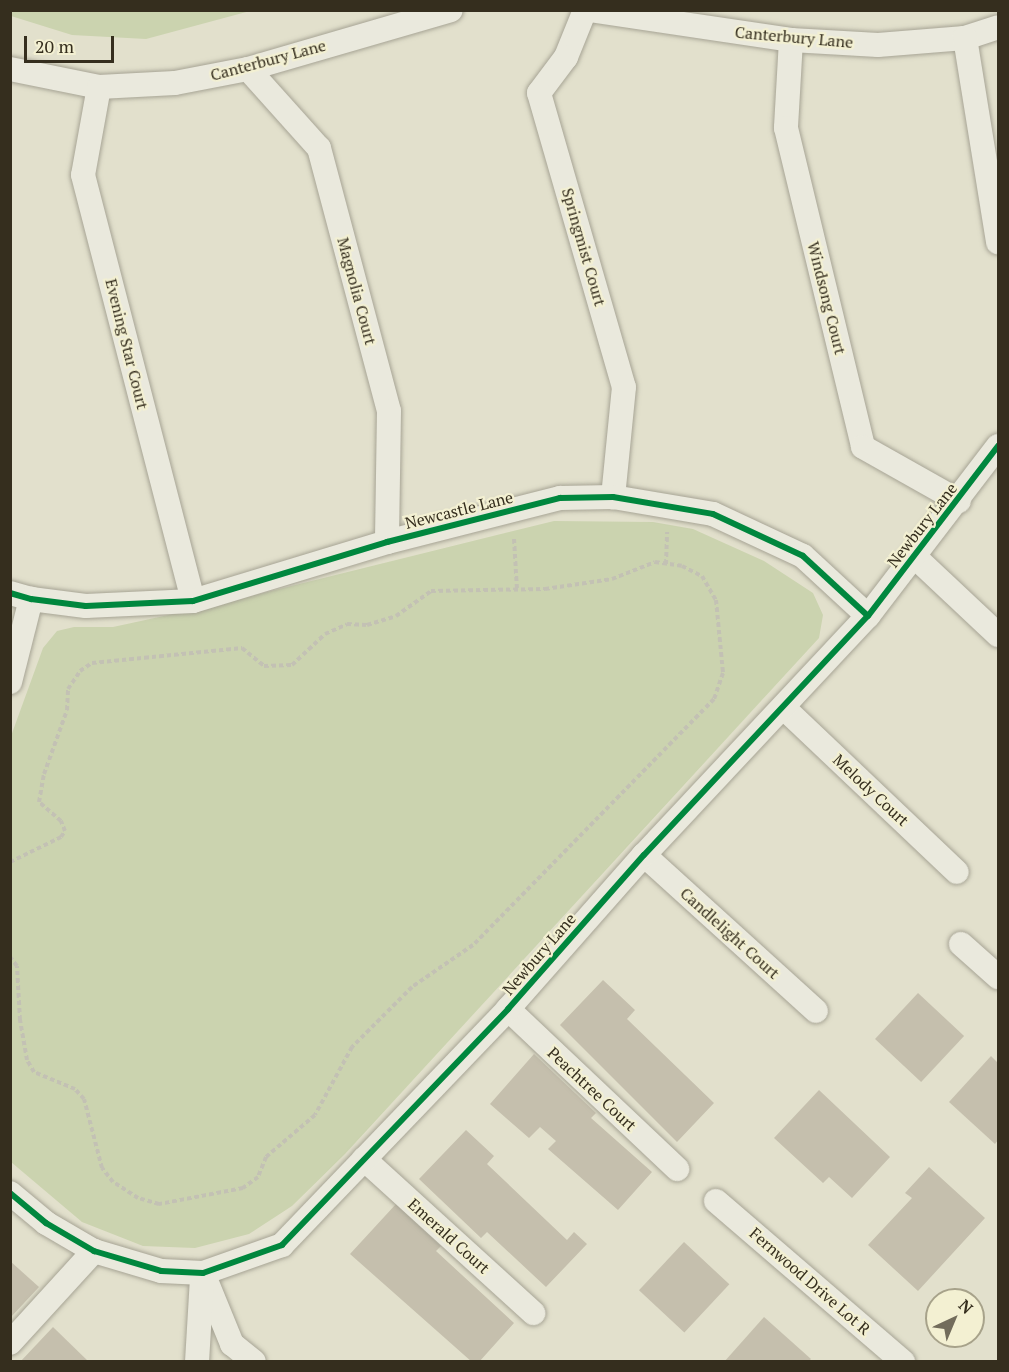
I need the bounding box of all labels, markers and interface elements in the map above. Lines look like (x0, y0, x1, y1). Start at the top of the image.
street label: Canterbury Lane (734, 22, 854, 52)
scale bar (27, 24, 117, 62)
text: 20 m (35, 34, 74, 58)
street label: Canterbury Lane (208, 35, 328, 85)
street label: Springmist Court (558, 186, 610, 308)
street label: Magnolia Court (333, 235, 381, 347)
street label: Windsong Court (804, 240, 850, 356)
street label: Evening Star Court (101, 277, 153, 411)
street label: Newbury Lane (883, 479, 961, 571)
street label: Newcastle Lane (403, 487, 515, 533)
street label: Melody Court (829, 750, 913, 830)
street label: Candlelight Court (676, 883, 784, 983)
street label: Newbury Lane (498, 909, 580, 999)
street label: Peachtree Court (544, 1043, 640, 1135)
street label: Emerald Court (404, 1194, 494, 1278)
street label: Fernwood Drive Lot R (746, 1223, 874, 1339)
north arrow (925, 1288, 985, 1348)
text: N (954, 1294, 978, 1319)

